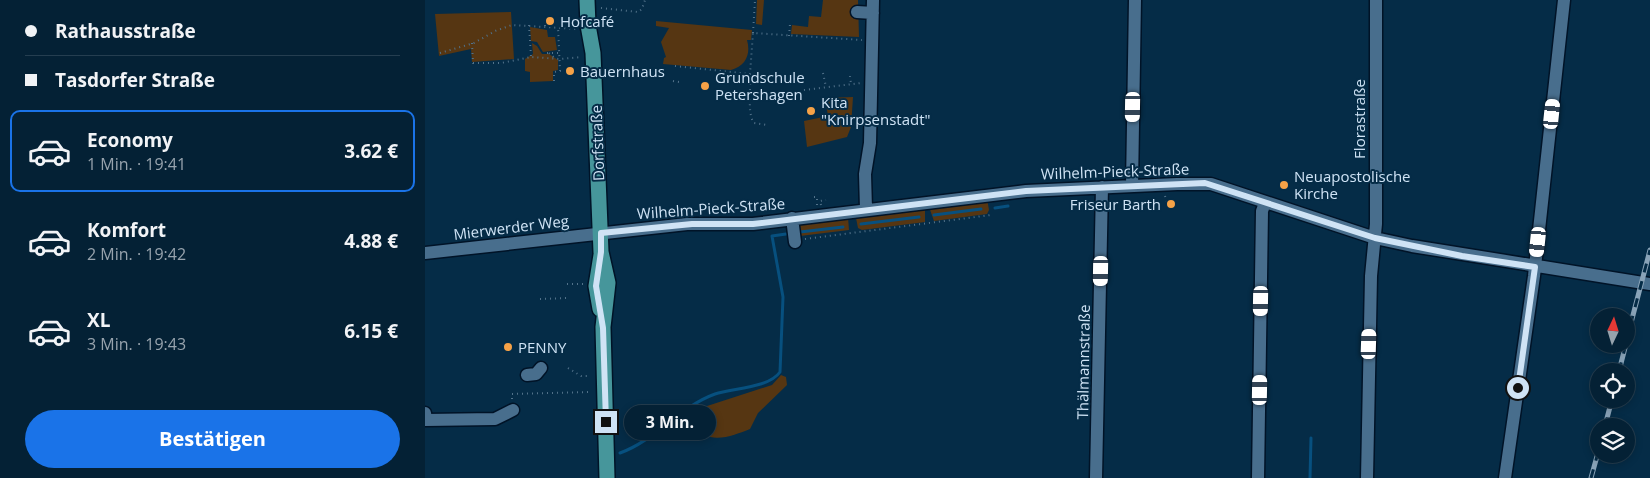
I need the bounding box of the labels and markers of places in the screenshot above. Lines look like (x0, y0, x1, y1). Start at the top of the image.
place label: Hofcafé (560, 11, 614, 31)
marker: Hofcafé (544, 15, 556, 27)
place label: Bauernhaus (580, 61, 665, 81)
marker: Bauernhaus (564, 65, 576, 77)
place label: Grundschule Petershagen (715, 67, 805, 104)
marker: Grundschule Petershagen (699, 80, 711, 92)
place label: Kita "Knirpsenstadt" (821, 92, 931, 129)
marker: Kita "Knirpsenstadt" (805, 105, 817, 117)
place label: Neuapostolische Kirche (1294, 166, 1411, 203)
marker: Neuapostolische Kirche (1278, 179, 1290, 191)
place label: Friseur Barth (1070, 194, 1161, 214)
marker: Friseur Barth (1165, 198, 1177, 210)
place label: PENNY (518, 337, 567, 357)
marker: PENNY (502, 341, 514, 353)

